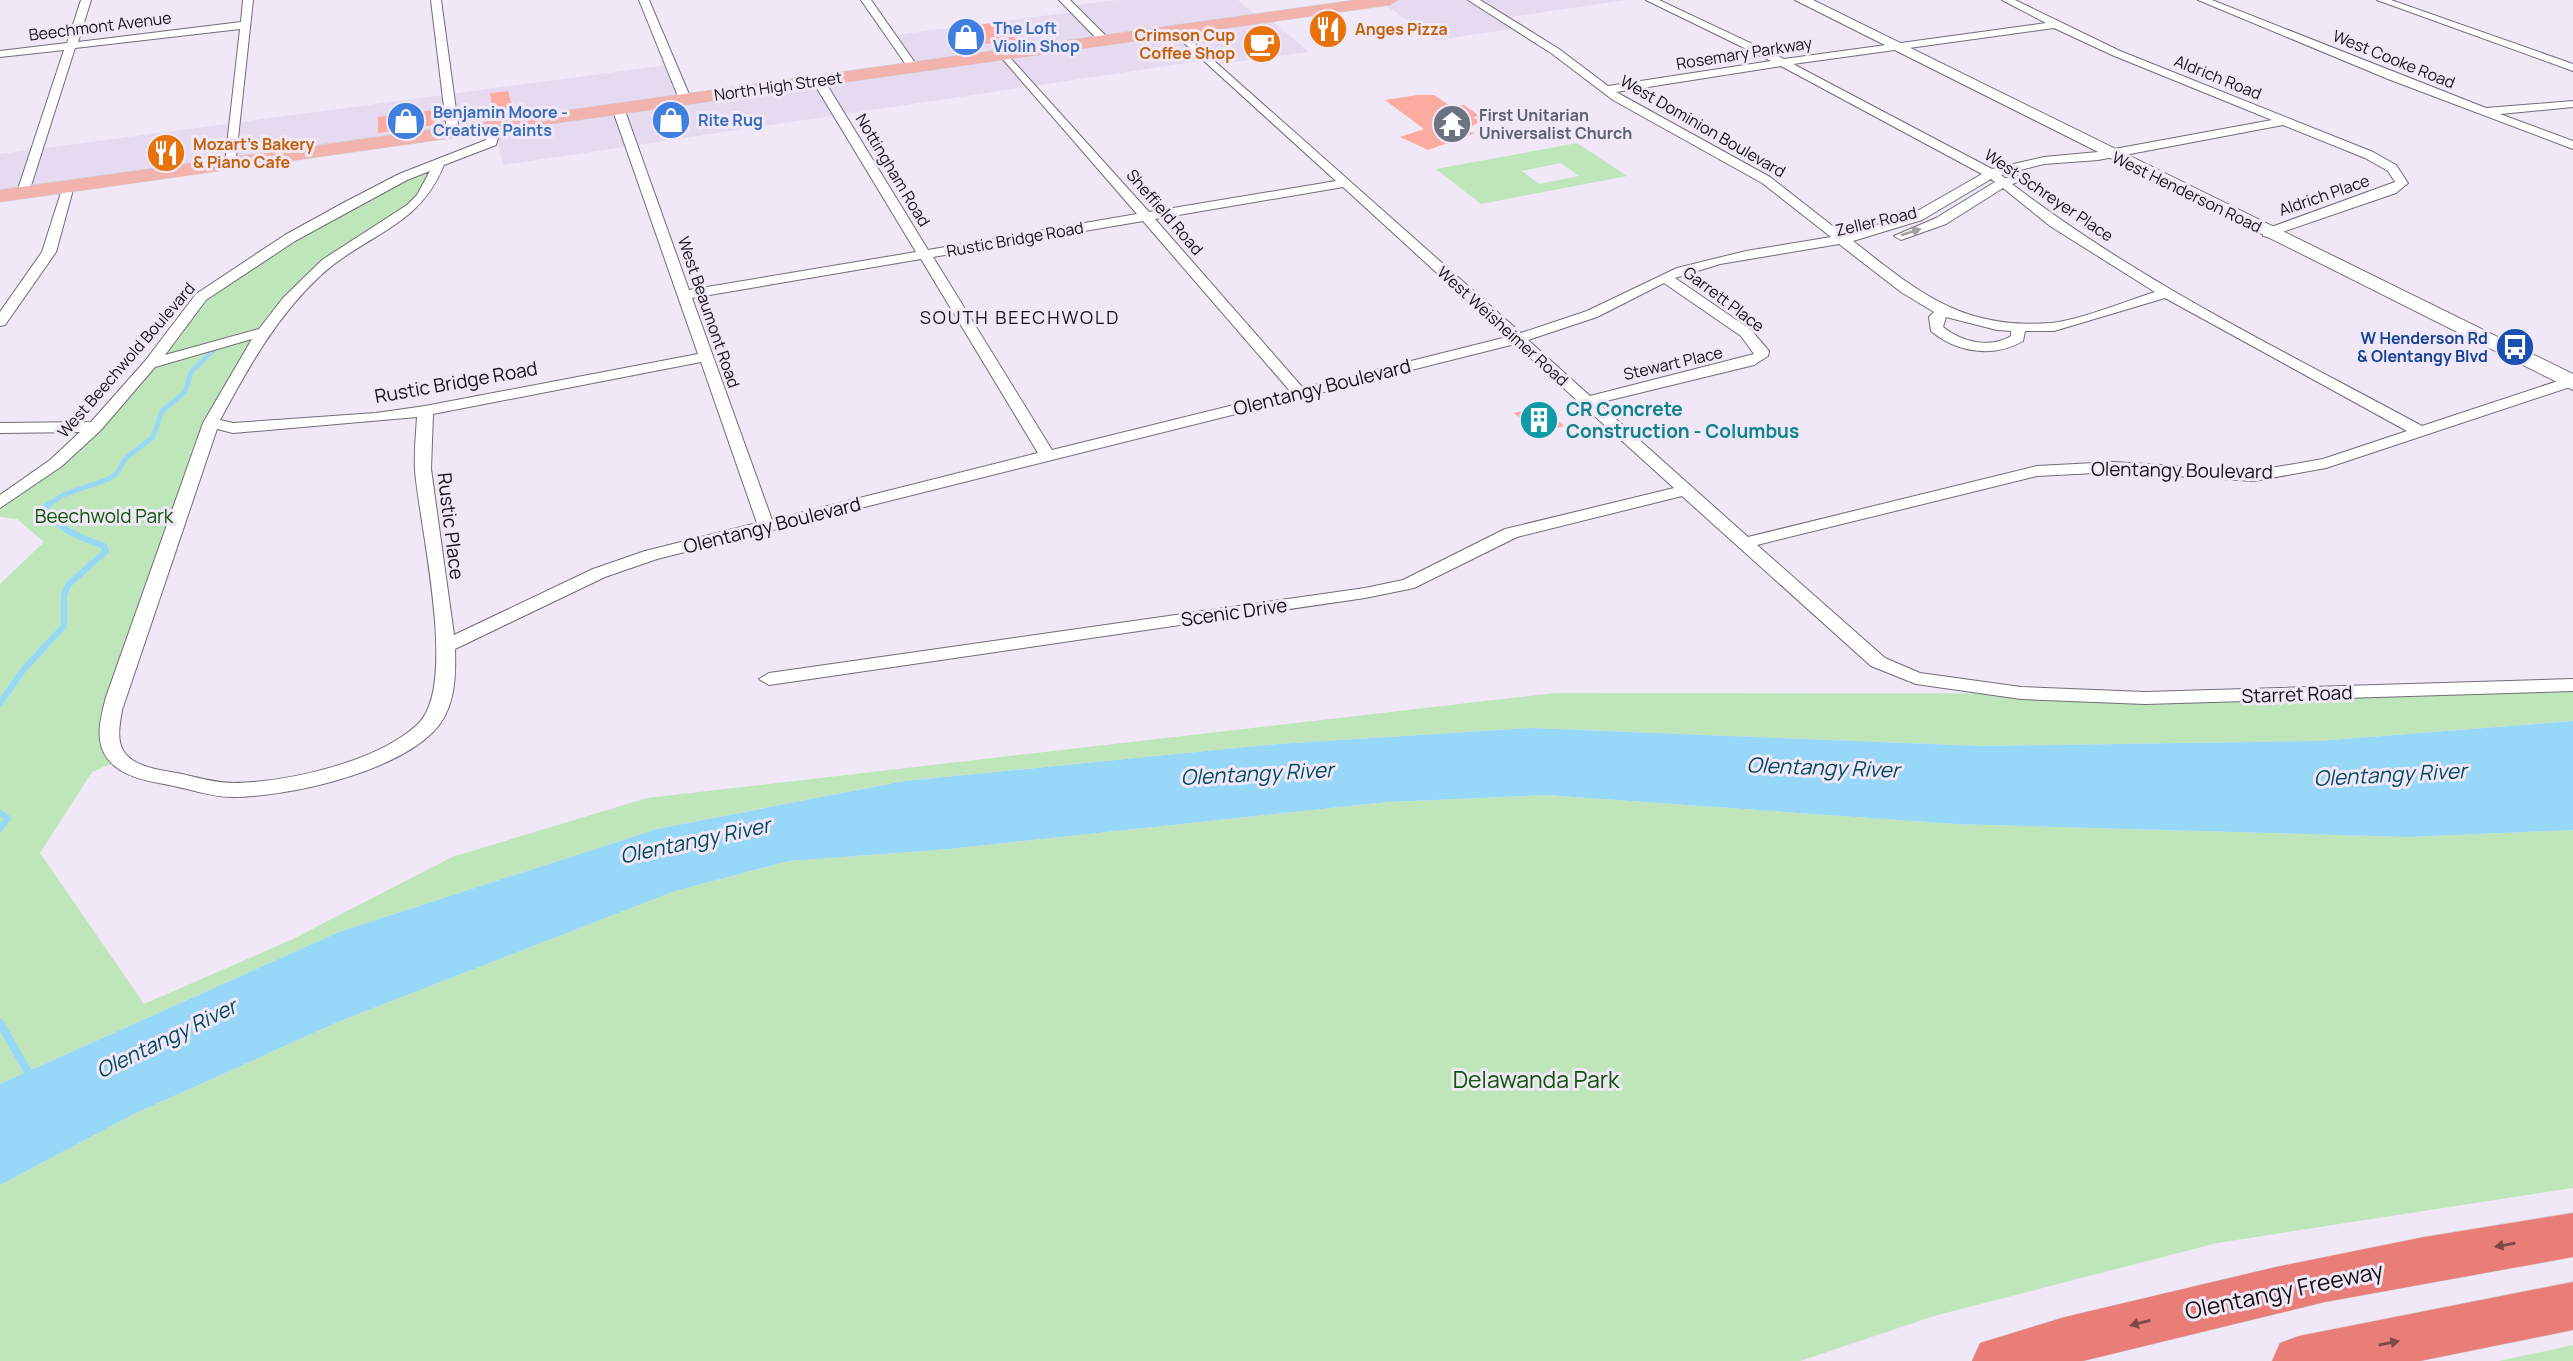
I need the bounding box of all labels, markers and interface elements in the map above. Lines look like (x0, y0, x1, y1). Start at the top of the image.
street label: Beechmont Avenue (27, 6, 173, 46)
restaurant icon: Anges Pizza (1307, 8, 1349, 50)
shop icon: The Loft Violin Shop (945, 16, 987, 58)
place label: The Loft Violin Shop (993, 17, 1080, 57)
place label: Anges Pizza (1355, 18, 1448, 40)
cafe icon: Crimson Cup Coffee Shop (1241, 23, 1283, 65)
place label: Crimson Cup Coffee Shop (1134, 24, 1235, 64)
street label: West Cooke Road (2330, 24, 2458, 94)
street label: Rosemary Parkway (1674, 31, 1814, 75)
street label: Aldrich Road (2171, 50, 2265, 104)
street label: North High Street (713, 66, 843, 106)
street label: West Dominion Boulevard (1616, 70, 1790, 182)
shop icon: Rite Rug (650, 99, 692, 141)
shop icon: Benjamin Moore - Creative Paints (385, 100, 427, 142)
place label: Benjamin Moore - Creative Paints (433, 101, 568, 141)
temple icon: First Unitarian Universalist Church (1431, 103, 1473, 145)
place label: First Unitarian Universalist Church (1479, 104, 1632, 144)
place label: Rite Rug (698, 109, 763, 131)
street label: Nottingham Road (851, 109, 935, 231)
restaurant icon: Mozart's Bakery & Piano Cafe (145, 132, 187, 174)
place label: Mozart's Bakery & Piano Cafe (193, 133, 314, 173)
street label: West Schreyer Place (1980, 144, 2118, 246)
street label: West Henderson Road (2109, 146, 2265, 238)
street label: Sheffield Road (1122, 164, 1208, 260)
street label: Aldrich Place (2276, 169, 2372, 221)
street label: Zeller Road (1833, 201, 1919, 241)
street label: Rustic Bridge Road (945, 216, 1085, 262)
one-way arrow (1901, 227, 1922, 237)
street label: West Beaumont Road (673, 233, 745, 391)
street label: West Weisheimer Road (1433, 261, 1573, 391)
street label: Garrett Place (1679, 261, 1769, 337)
street label: West Beechwold Boulevard (52, 278, 200, 442)
district label: SOUTH BEECHWOLD (920, 305, 1120, 329)
bus stop icon: W Henderson Rd & Olentangy Blvd (2494, 326, 2536, 368)
place label: W Henderson Rd & Olentangy Blvd (2357, 327, 2488, 367)
street label: Stewart Place (1621, 341, 1725, 385)
street label: Olentangy Boulevard (1231, 352, 1413, 422)
street label: Rustic Bridge Road (373, 355, 539, 409)
place label: CR Concrete Construction - Columbus (1566, 396, 1799, 444)
building icon: CR Concrete Construction - Columbus (1518, 399, 1560, 441)
street label: Olentangy Boulevard (2091, 455, 2273, 485)
street label: Rustic Place (432, 471, 470, 581)
street label: Olentangy Boulevard (681, 490, 863, 560)
park label: Beechwold Park (35, 503, 174, 529)
street label: Scenic Drive (1179, 592, 1289, 632)
street label: Starret Road (2241, 679, 2353, 709)
water label: Olentangy River (1746, 750, 1902, 784)
water label: Olentangy River (1180, 755, 1337, 791)
water label: Olentangy River (2313, 756, 2470, 792)
water label: Olentangy River (617, 810, 775, 870)
water label: Olentangy River (91, 991, 243, 1084)
park label: Delawanda Park (1453, 1063, 1620, 1095)
one-way arrow (2494, 1240, 2516, 1251)
street label: Olentangy Freeway (2182, 1253, 2386, 1327)
one-way arrow (2129, 1318, 2151, 1329)
one-way arrow (2378, 1337, 2400, 1348)

